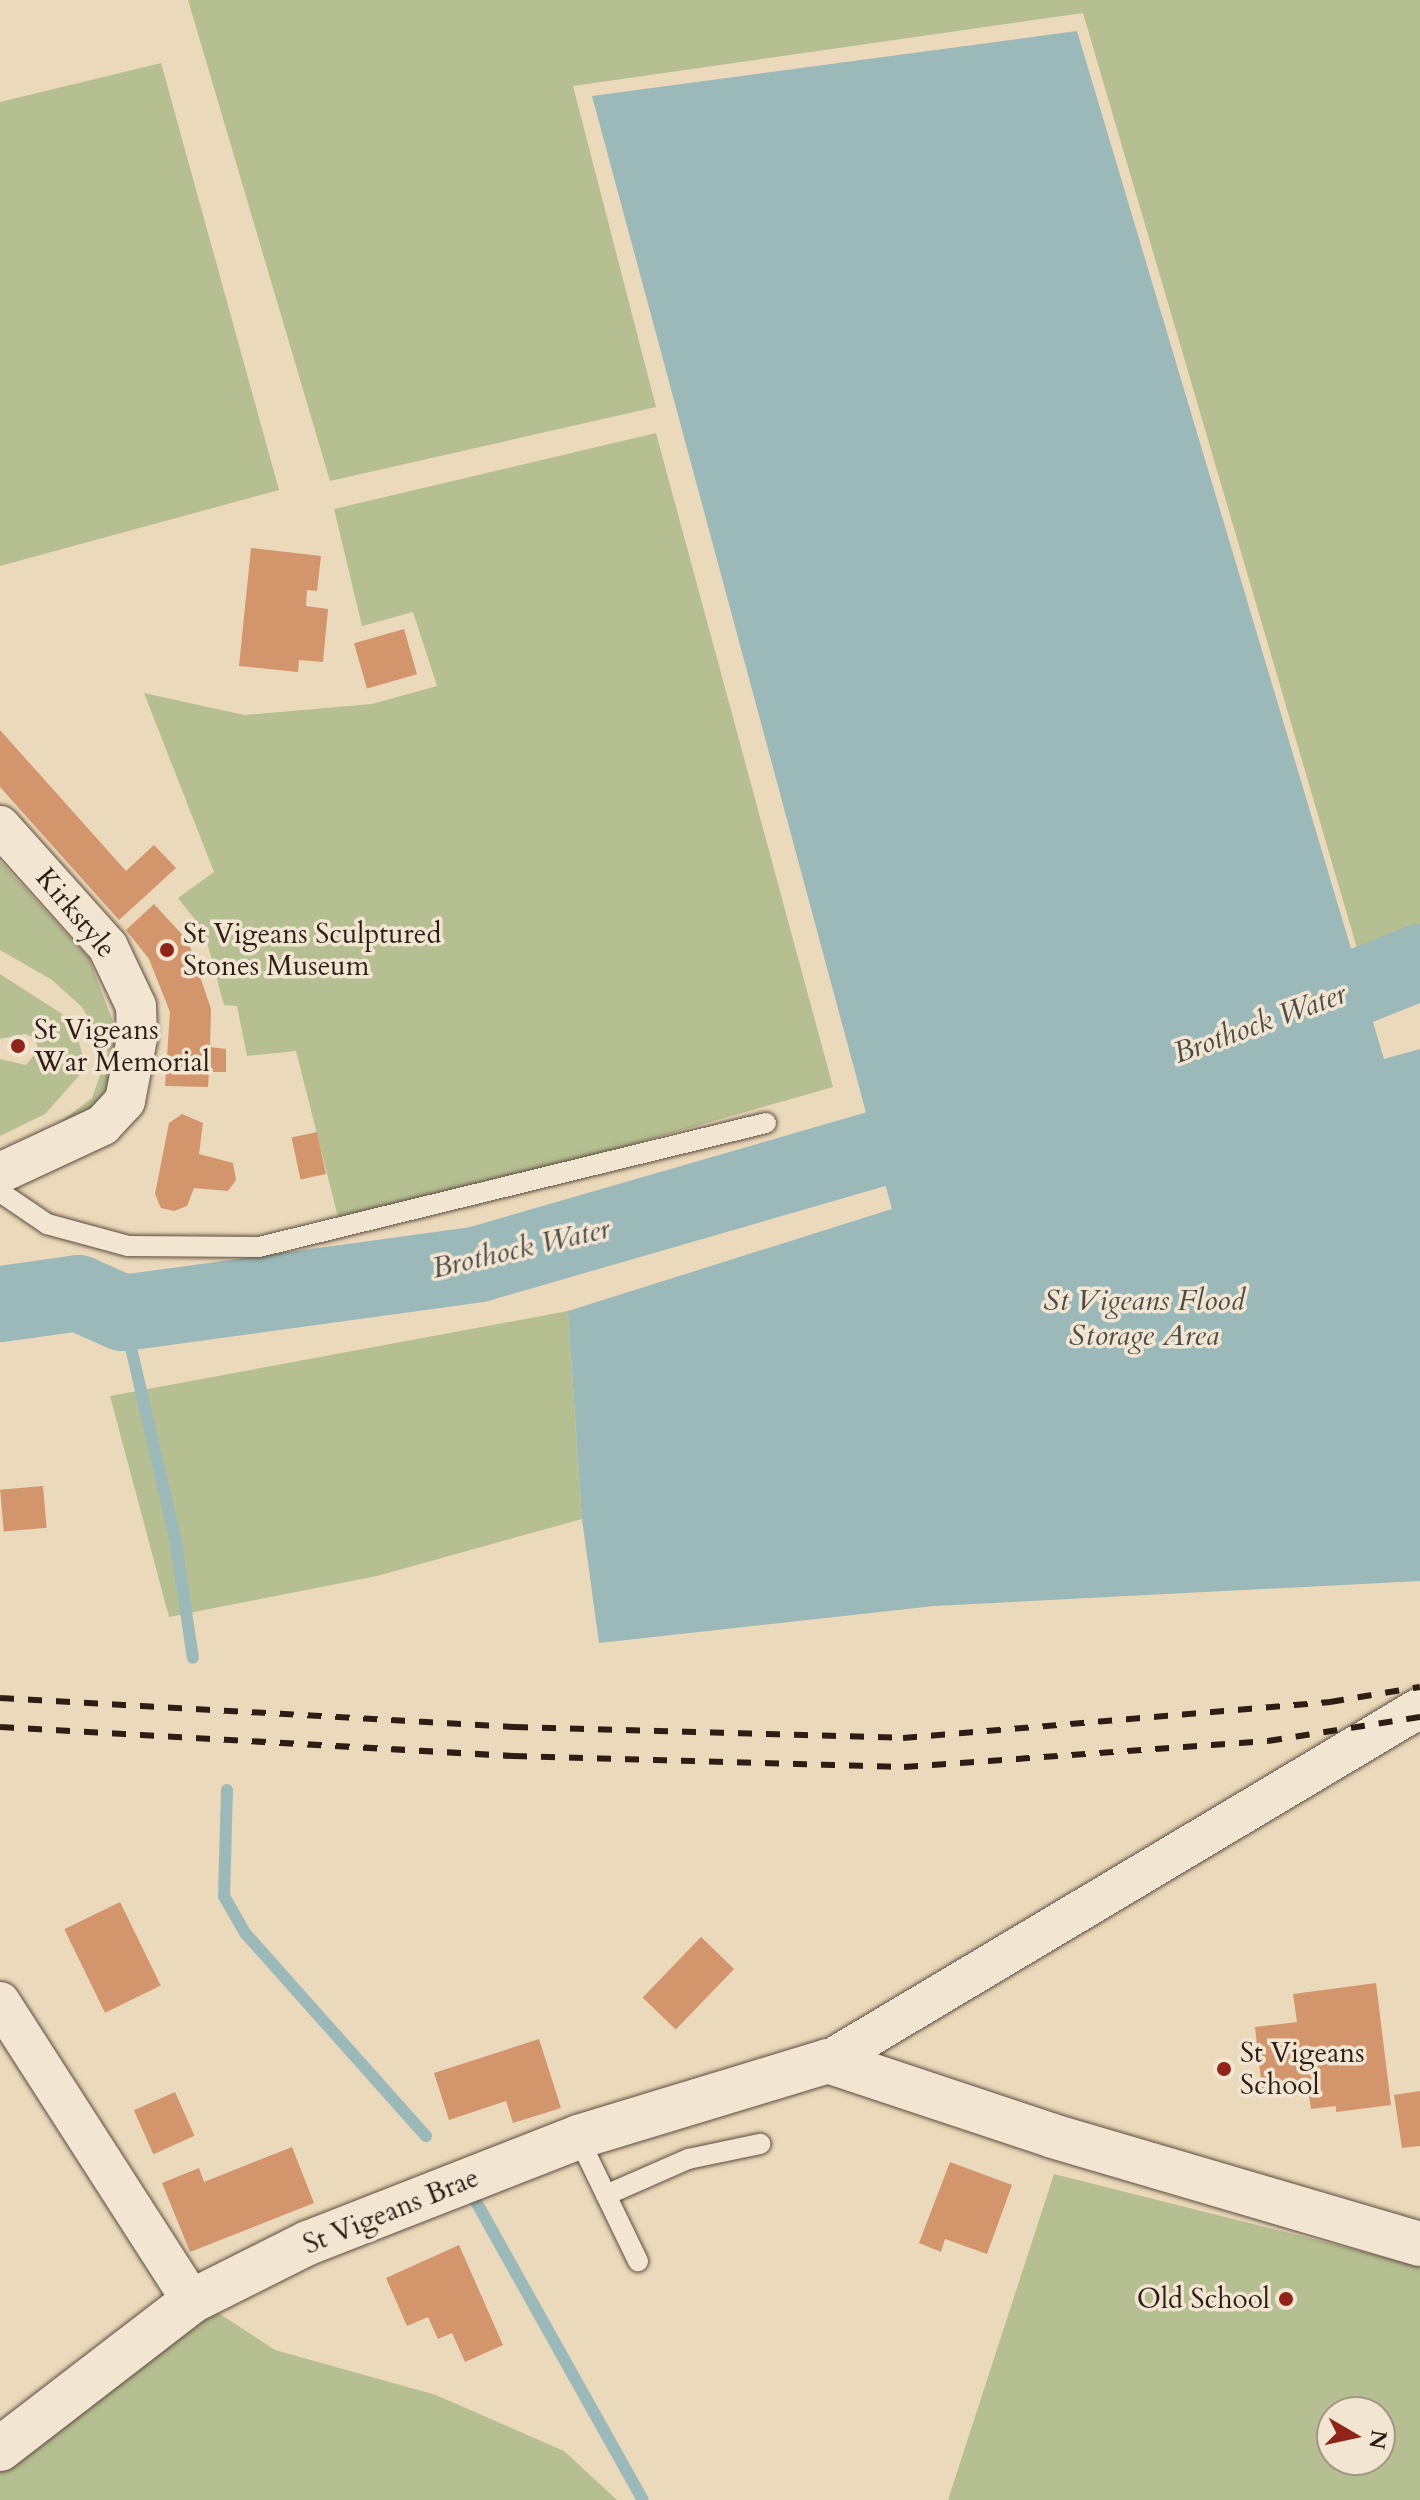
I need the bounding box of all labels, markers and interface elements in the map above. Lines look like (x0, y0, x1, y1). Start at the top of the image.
street label: Kirkstyle (29, 861, 123, 965)
place label: St Vigeans Sculptured Stones Museum (183, 917, 441, 983)
marker: St Vigeans Sculptured Stones Museum (158, 941, 176, 959)
water label: Brothock Water (1169, 976, 1351, 1072)
place label: St Vigeans War Memorial (34, 1013, 210, 1079)
marker: St Vigeans War Memorial (9, 1037, 27, 1055)
water label: Brothock Water (428, 1211, 614, 1287)
water label: St Vigeans Flood Storage Area (1043, 1283, 1245, 1354)
place label: St Vigeans School (1240, 2036, 1365, 2102)
marker: St Vigeans School (1215, 2060, 1233, 2078)
street label: St Vigeans Brae (298, 2161, 484, 2261)
place label: Old School (1137, 2282, 1270, 2316)
marker: Old School (1277, 2290, 1295, 2308)
north arrow (1316, 2396, 1396, 2476)
text: N (1361, 2428, 1394, 2451)

